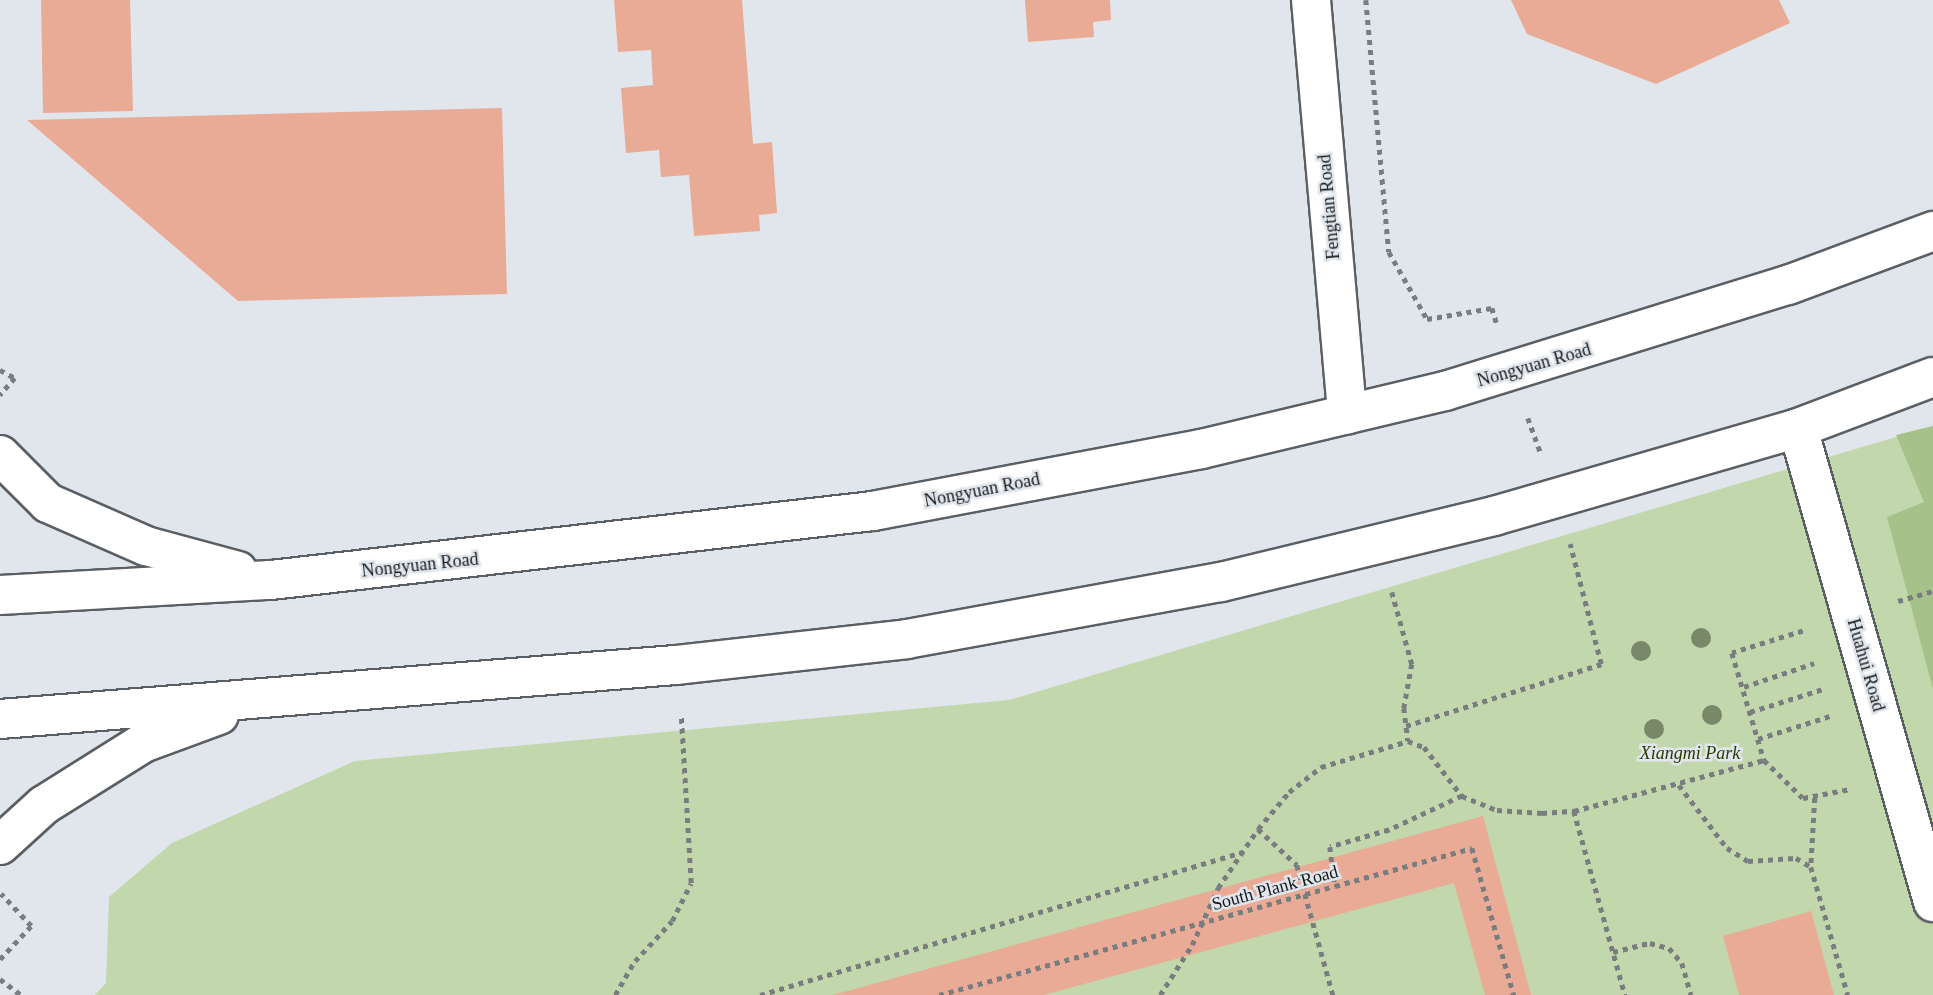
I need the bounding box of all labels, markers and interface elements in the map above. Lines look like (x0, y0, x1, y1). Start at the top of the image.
street label: Fengtian Road (1314, 154, 1344, 260)
street label: Nongyuan Road (1475, 338, 1593, 392)
street label: Nongyuan Road (922, 468, 1042, 512)
street label: Nongyuan Road (360, 548, 480, 582)
street label: Huahui Road (1842, 616, 1890, 714)
park label: Xiangmi Park (1640, 742, 1740, 764)
street label: South Plank Road (1209, 861, 1341, 915)

